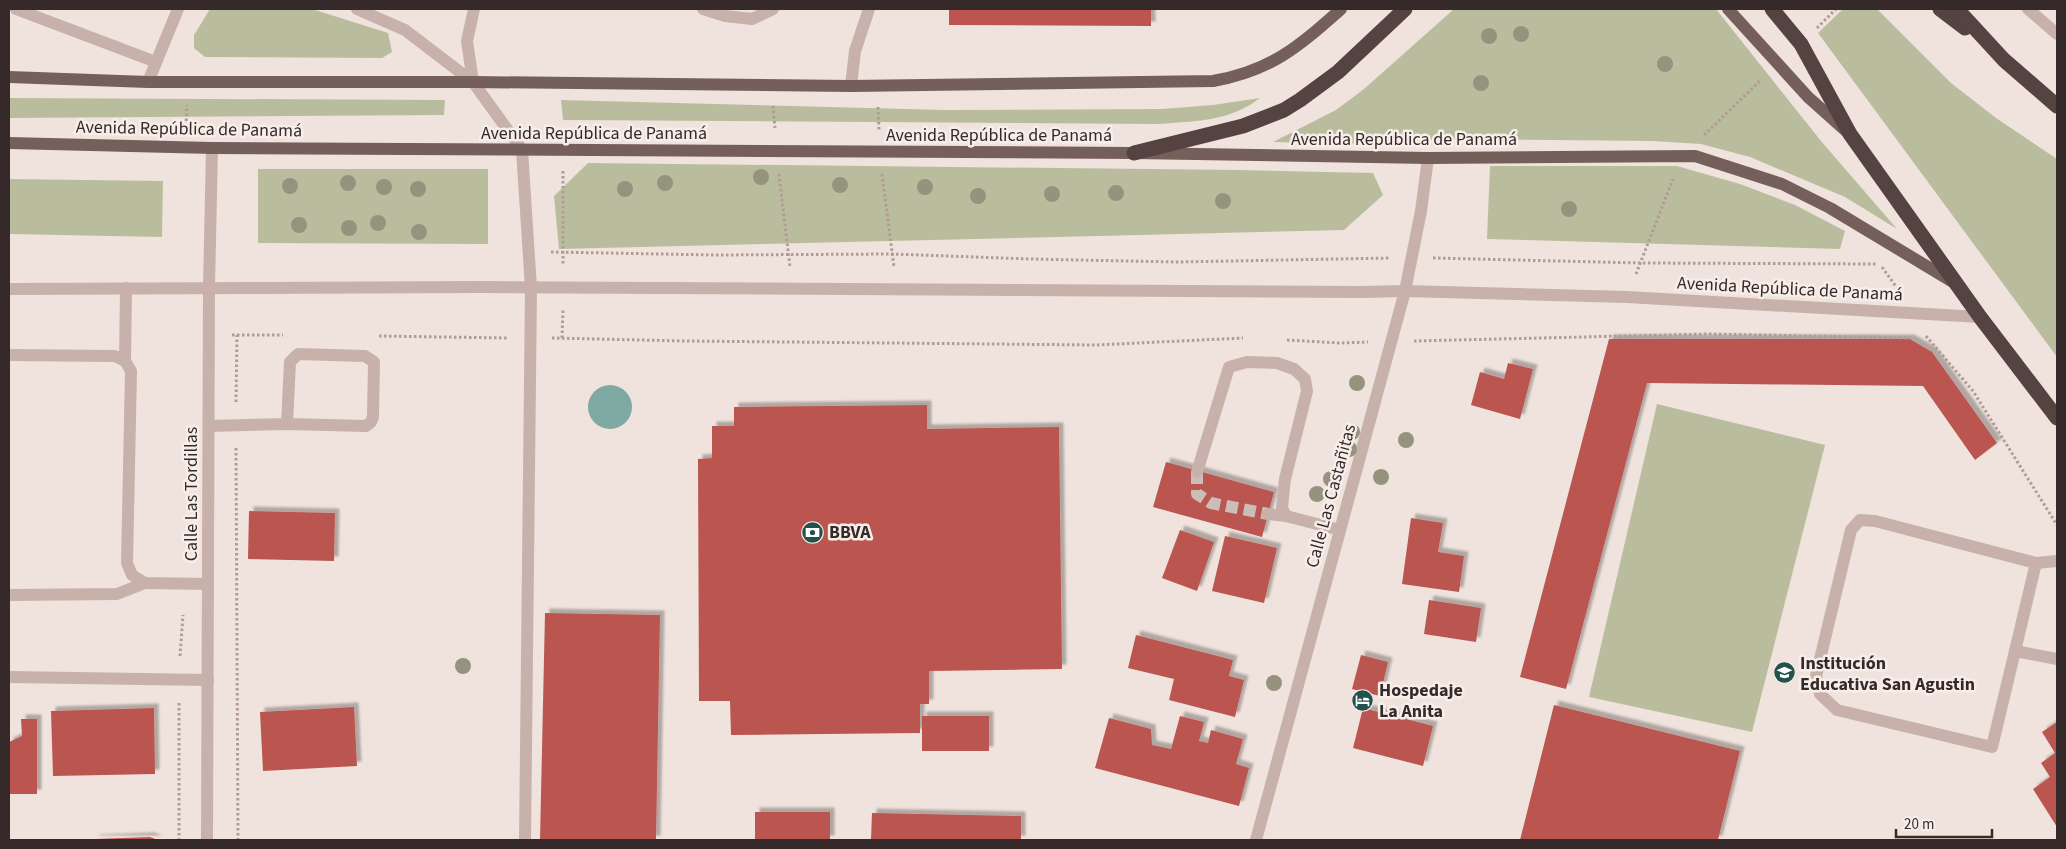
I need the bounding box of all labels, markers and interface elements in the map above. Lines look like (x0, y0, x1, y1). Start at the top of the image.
street label: Avenida República de Panamá (76, 115, 302, 143)
street label: Avenida República de Panamá (481, 121, 707, 146)
street label: Avenida República de Panamá (886, 123, 1112, 148)
street label: Avenida República de Panamá (1291, 127, 1517, 152)
street label: Avenida República de Panamá (1676, 271, 1904, 307)
street label: Calle Las Castañitas (1300, 421, 1362, 571)
street label: Calle Las Tordillas (179, 427, 204, 561)
bank icon: BBVA (801, 520, 825, 544)
place label: BBVA (829, 520, 871, 545)
place label: Institución Educativa San Agustin (1800, 651, 1975, 697)
school or university icon: Institución Educativa San Agustin (1772, 661, 1796, 685)
place label: Hospedaje La Anita (1379, 678, 1463, 724)
hotel icon: Hospedaje La Anita (1351, 688, 1375, 712)
scale bar (1896, 806, 1992, 838)
text: 20 m (1904, 814, 1934, 835)

